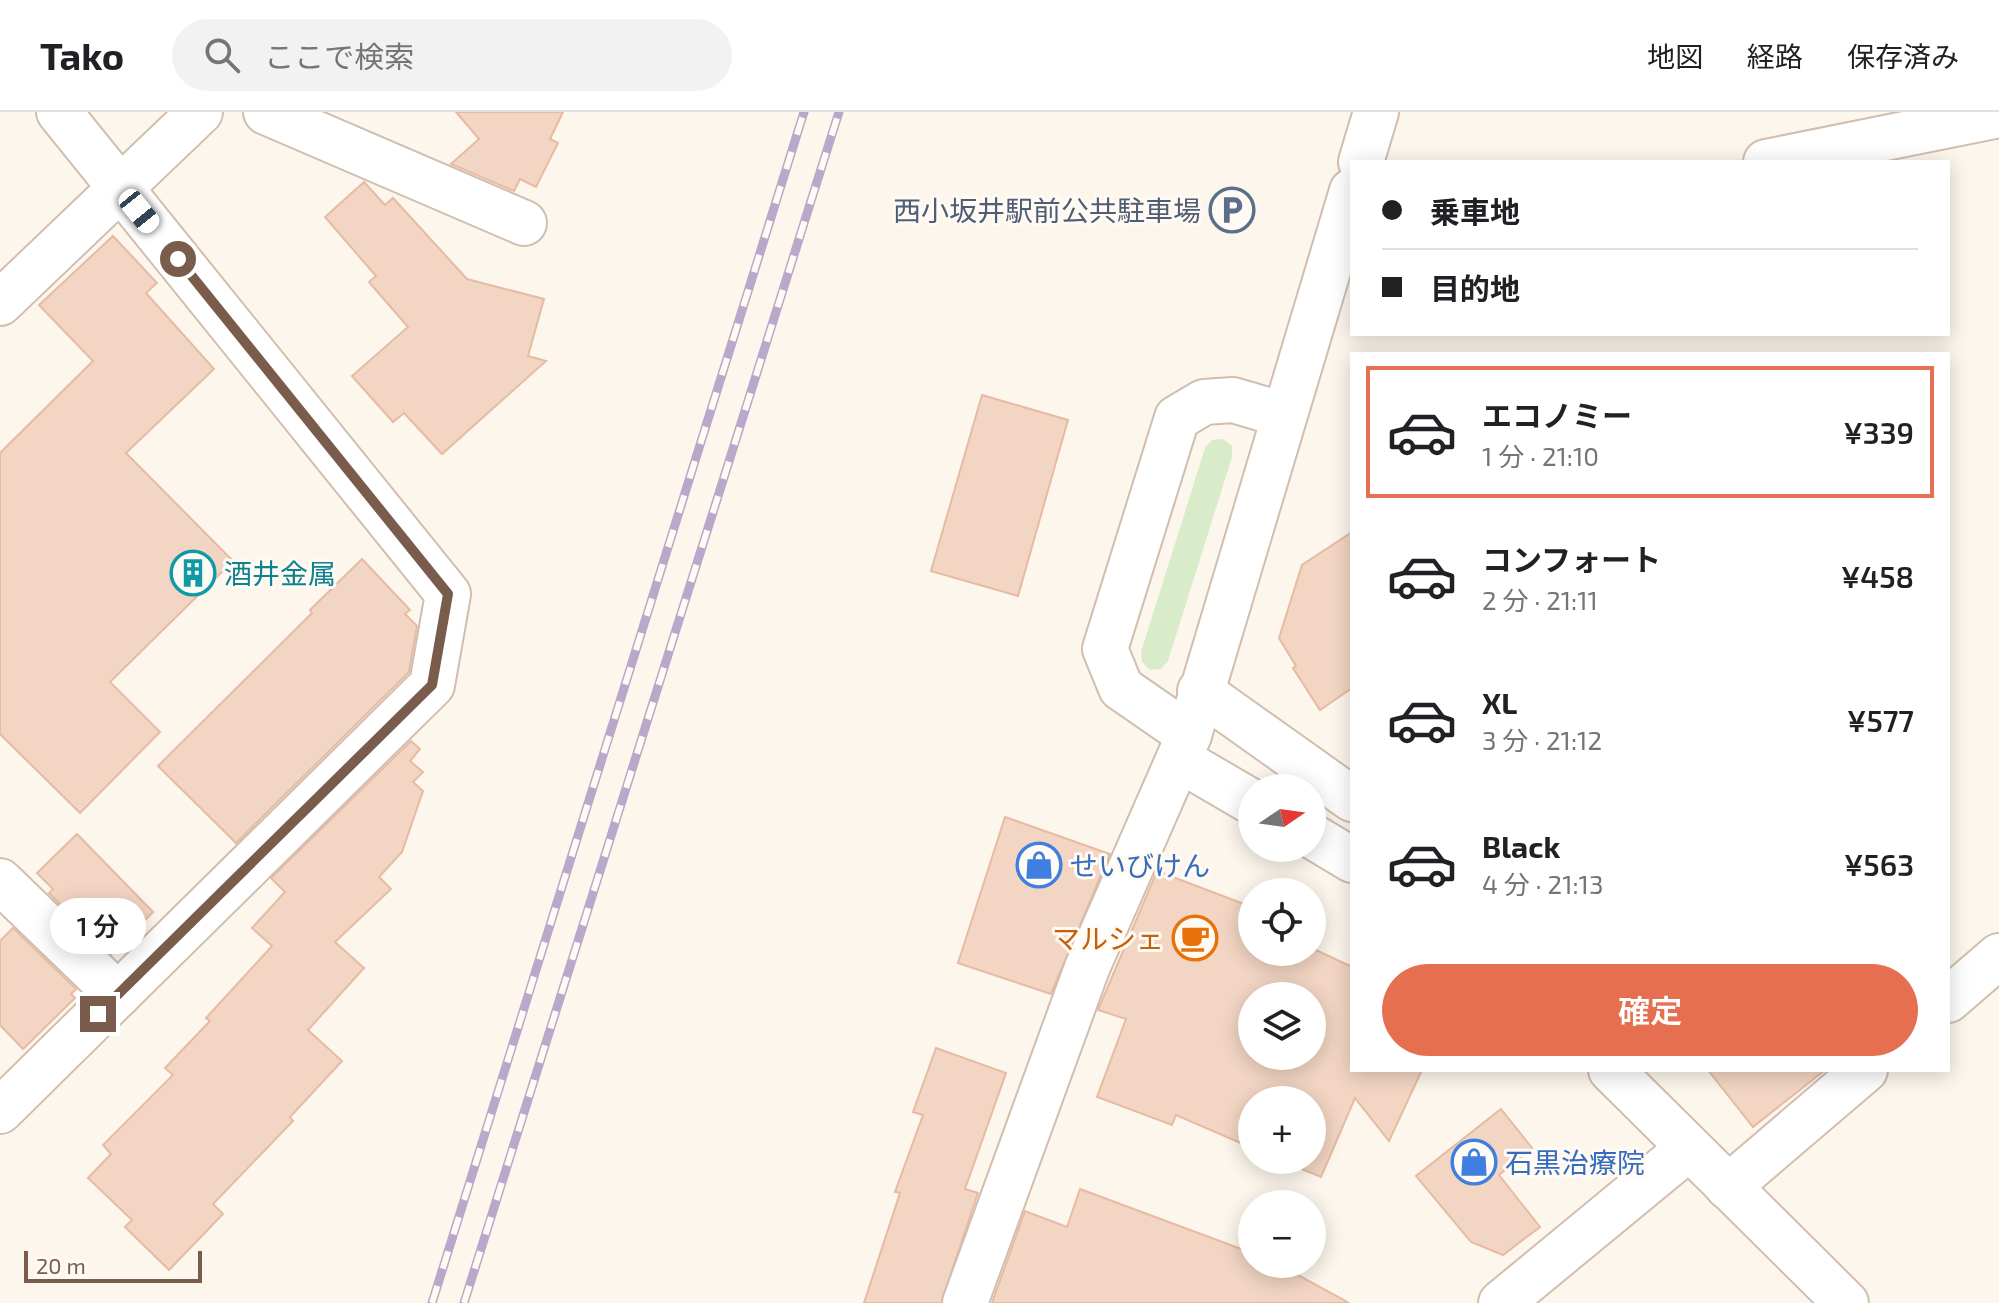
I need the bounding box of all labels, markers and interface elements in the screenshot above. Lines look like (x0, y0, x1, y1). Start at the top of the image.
search box (172, 19, 732, 91)
text: Tako (40, 32, 124, 78)
icon: search (200, 33, 244, 77)
text: ここで検索 (264, 38, 414, 74)
text: 地図 (1647, 39, 1703, 73)
text: 経路 (1747, 39, 1803, 73)
text: 保存済み (1847, 39, 1959, 73)
car (115, 185, 163, 237)
parking icon: 西小坂井駅前公共駐車場 (1208, 186, 1256, 234)
place label: 西小坂井駅前公共駐車場 (893, 193, 1201, 227)
text: 乗車地 (1430, 193, 1520, 229)
route start (160, 241, 196, 277)
text: 目的地 (1430, 270, 1520, 306)
icon: car (1386, 396, 1458, 468)
text: エコノミー (1482, 397, 1632, 433)
text: ¥339 (1843, 414, 1914, 450)
text: 1 分 · 21:10 (1482, 440, 1599, 471)
icon: car (1386, 540, 1458, 612)
text: コンフォート (1482, 541, 1661, 577)
building icon: 酒井金属 (169, 549, 217, 597)
place label: 酒井金属 (224, 556, 336, 590)
text: ¥458 (1841, 558, 1914, 594)
text: 2 分 · 21:11 (1482, 584, 1598, 615)
icon: car (1386, 684, 1458, 756)
text: XL (1482, 684, 1517, 720)
text: ¥577 (1847, 702, 1914, 738)
text: 3 分 · 21:12 (1482, 724, 1602, 755)
north arrow (1238, 774, 1326, 862)
map controls (1238, 774, 1326, 1278)
icon: car (1386, 828, 1458, 900)
text: Black (1482, 828, 1560, 864)
shop icon: せいびけん (1015, 841, 1063, 889)
text: ¥563 (1844, 846, 1914, 882)
place label: せいびけん (1070, 848, 1210, 882)
text: 4 分 · 21:13 (1482, 868, 1603, 899)
button: locate (1238, 878, 1326, 966)
callout: 1 分 (50, 898, 146, 954)
text: 1 分 (77, 910, 119, 941)
cafe icon: マルシェ (1171, 914, 1219, 962)
place label: マルシェ (1052, 921, 1164, 955)
button: 確定 (1382, 964, 1918, 1056)
button: layers (1238, 982, 1326, 1070)
route end (80, 996, 116, 1032)
button: + (1238, 1086, 1326, 1174)
shop icon: 石黒治療院 (1450, 1138, 1498, 1186)
place label: 石黒治療院 (1505, 1145, 1645, 1179)
button: − (1238, 1190, 1326, 1278)
scale bar (24, 1247, 202, 1283)
text: 20 m (36, 1252, 86, 1278)

